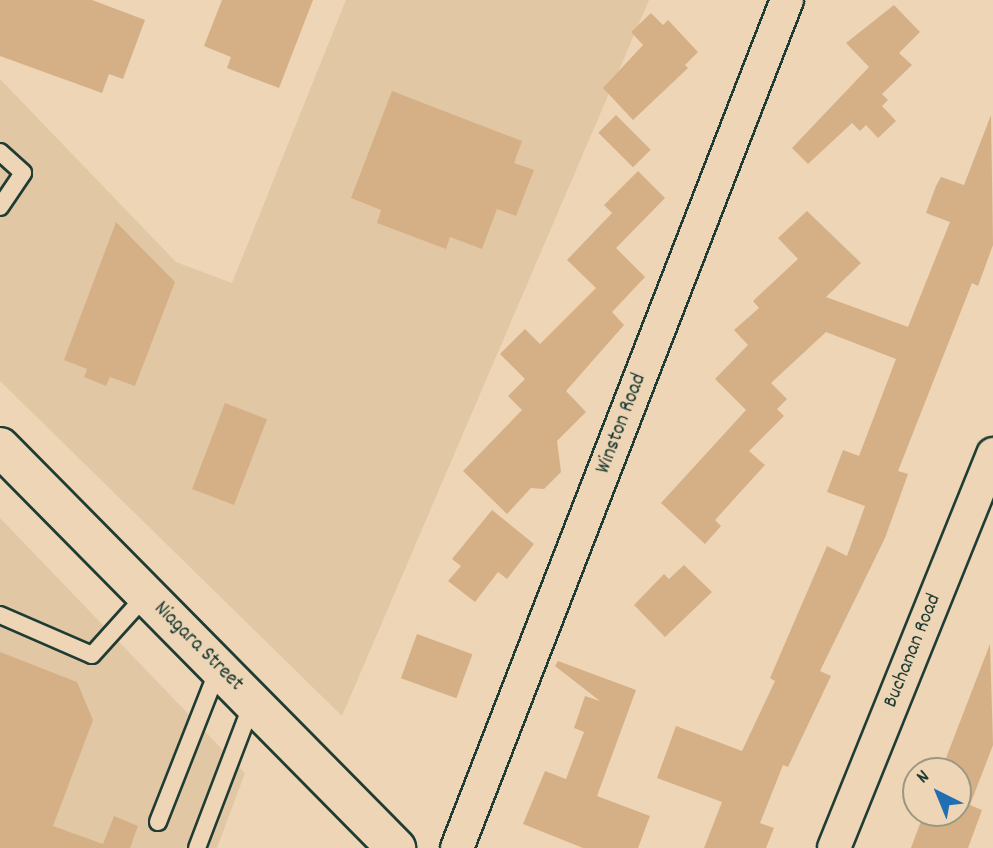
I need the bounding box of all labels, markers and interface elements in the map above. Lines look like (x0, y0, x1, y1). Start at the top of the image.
street label: Winston Road (591, 370, 653, 478)
street label: Buchanan Road (879, 591, 947, 711)
street label: Niagara Street (148, 597, 248, 697)
north arrow (902, 757, 972, 827)
text: N (911, 765, 936, 791)

